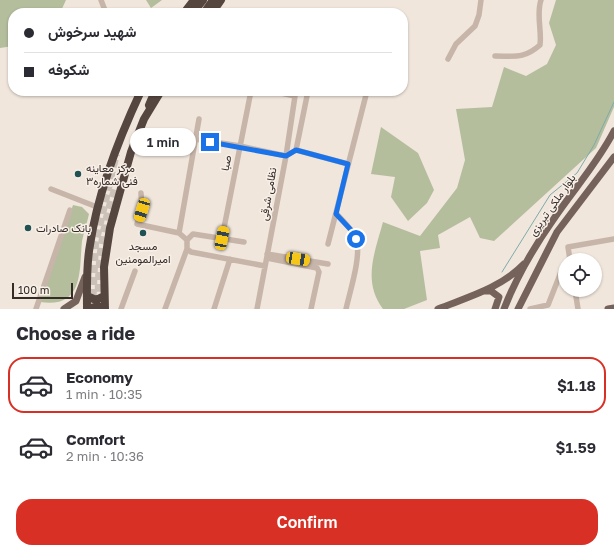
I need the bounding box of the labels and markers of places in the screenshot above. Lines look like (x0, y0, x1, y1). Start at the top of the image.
place label: مرکز معاینه فنی شماره۳ (86, 161, 138, 188)
marker: مرکز معاینه فنی شماره۳ (73, 169, 83, 179)
place label: بانک صادرات (36, 221, 91, 235)
marker: بانک صادرات (23, 223, 33, 233)
marker: مسجد امیرالمومنین (138, 228, 148, 238)
place label: مسجد امیرالمومنین (115, 239, 171, 266)

